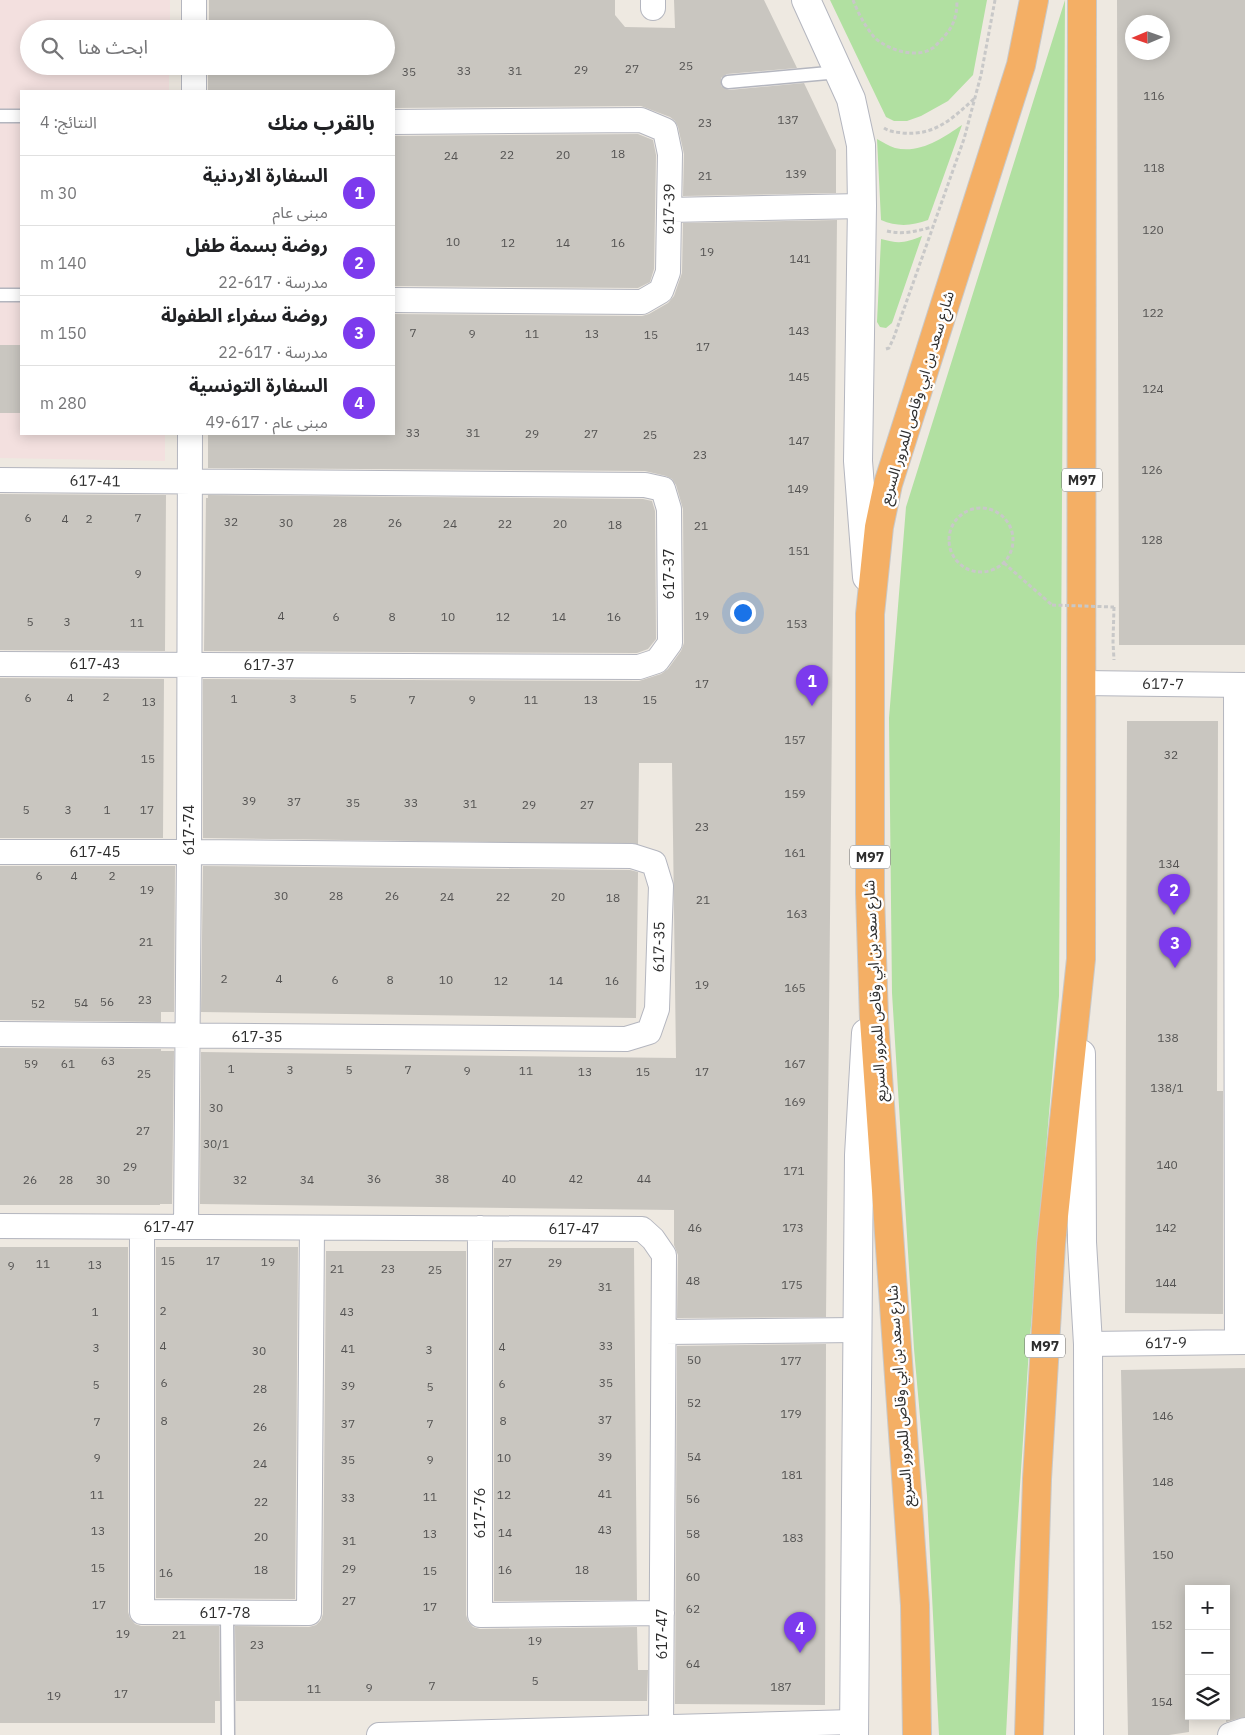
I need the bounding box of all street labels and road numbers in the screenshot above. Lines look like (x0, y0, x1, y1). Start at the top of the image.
street label: 617-39 (659, 183, 678, 235)
street label: شارع سعد بن ابي وقاص للمرور السريع (875, 289, 961, 508)
road number: M97 (1062, 468, 1102, 492)
street label: 617-41 (69, 471, 121, 490)
street label: 617-37 (659, 549, 678, 600)
street label: 617-43 (70, 654, 121, 673)
street label: 617-37 (244, 655, 295, 674)
street label: 617-7 (1142, 674, 1184, 693)
street label: 617-74 (179, 805, 198, 856)
street label: 617-45 (70, 842, 121, 861)
road number: M97 (850, 846, 890, 869)
street label: شارع سعد بن ابي وقاص للمرور السريع (859, 879, 893, 1103)
street label: 617-35 (649, 921, 668, 973)
street label: 617-35 (232, 1027, 283, 1046)
street label: 617-47 (144, 1217, 195, 1236)
street label: 617-47 (549, 1219, 600, 1238)
street label: شارع سعد بن ابي وقاص للمرور السريع (882, 1284, 920, 1508)
street label: 617-9 (1145, 1333, 1187, 1352)
road number: M97 (1025, 1334, 1065, 1358)
street label: 617-76 (470, 1488, 489, 1539)
street label: 617-78 (200, 1603, 251, 1622)
street label: 617-47 (652, 1609, 671, 1660)

